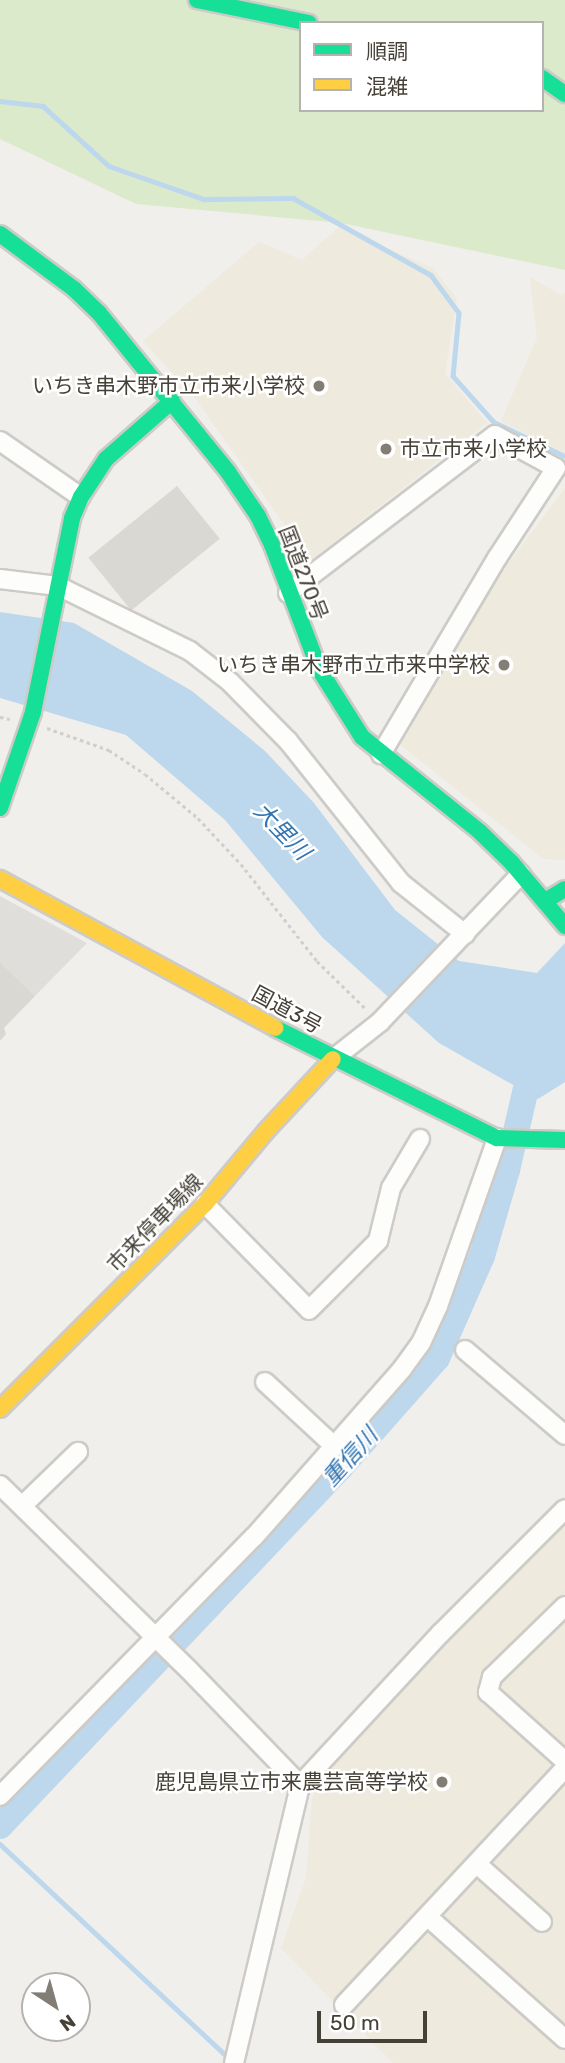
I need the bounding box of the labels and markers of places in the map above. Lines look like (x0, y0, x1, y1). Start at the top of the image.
place label: いちき串木野市立市来小学校 (32, 373, 305, 399)
marker: いちき串木野市立市来小学校 (311, 378, 327, 394)
place label: 市立市来小学校 (400, 436, 547, 462)
marker: 市立市来小学校 (378, 441, 394, 457)
place label: いちき串木野市立市来中学校 (217, 652, 490, 678)
marker: いちき串木野市立市来中学校 (496, 657, 512, 673)
place label: 鹿児島県立市来農芸高等学校 (155, 1769, 428, 1795)
marker: 鹿児島県立市来農芸高等学校 (434, 1774, 450, 1790)

